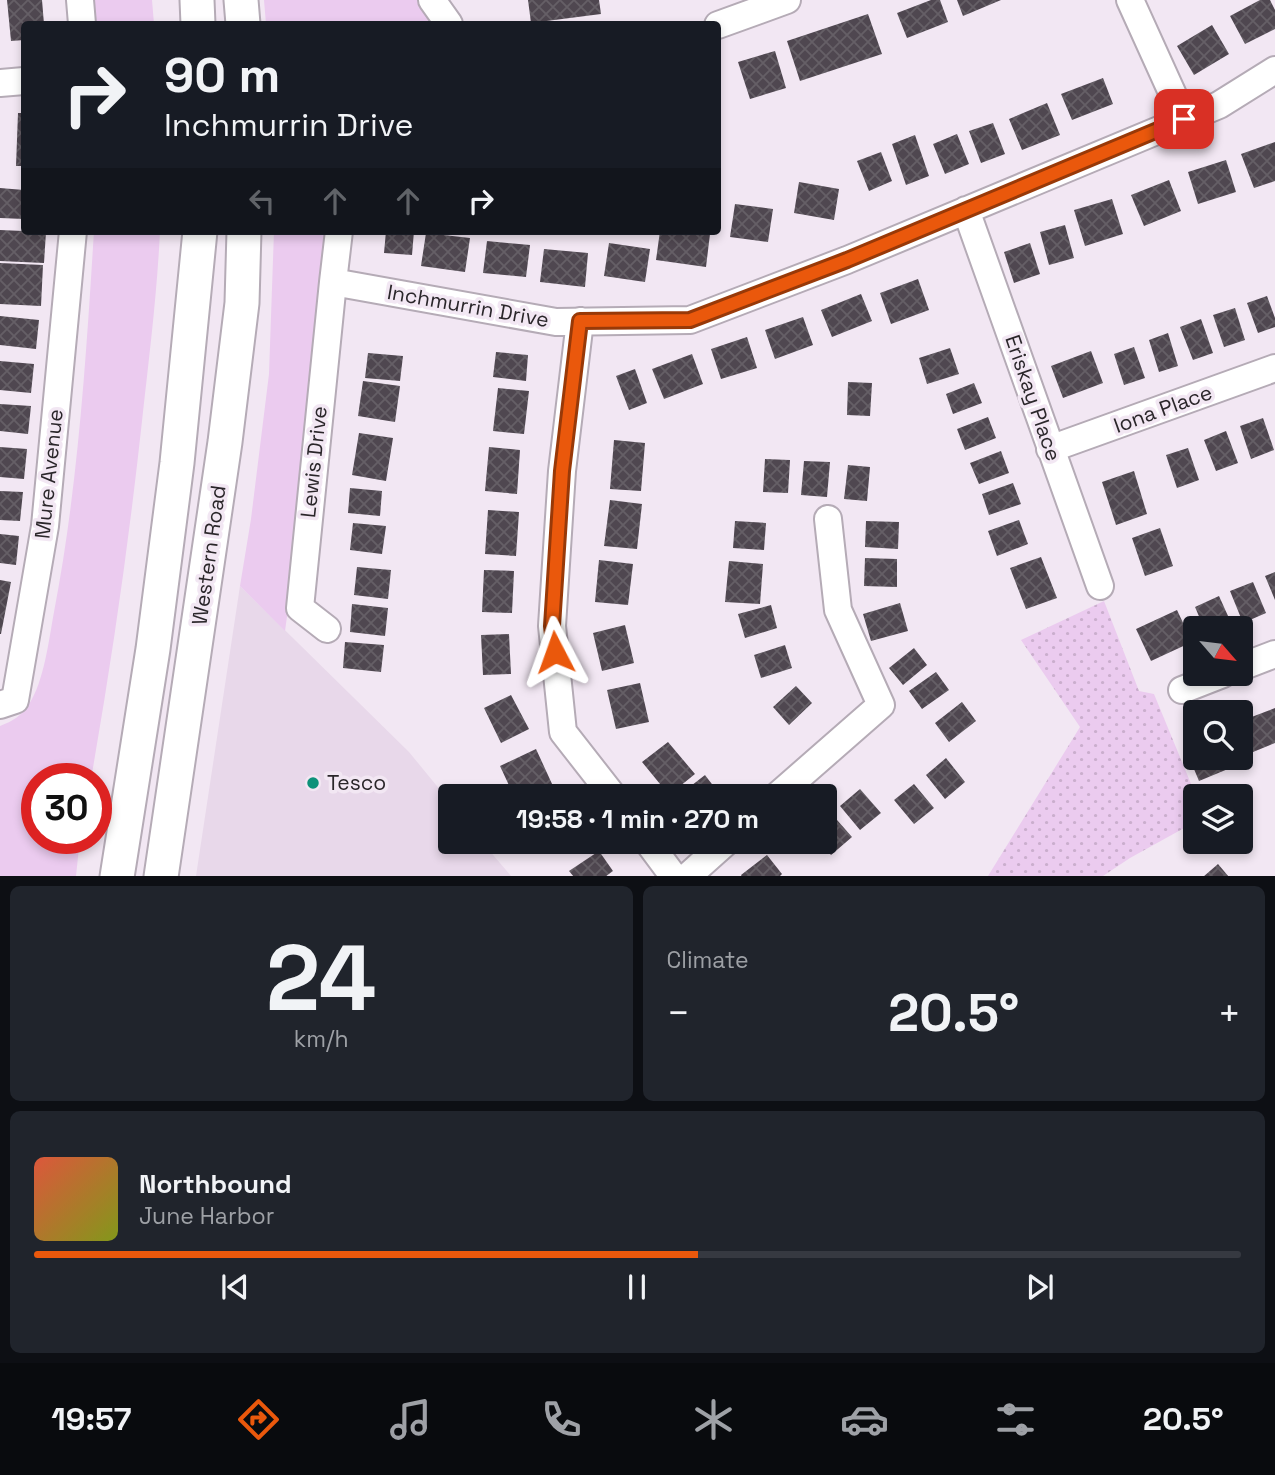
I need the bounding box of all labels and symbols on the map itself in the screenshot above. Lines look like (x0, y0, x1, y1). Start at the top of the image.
pin (1154, 89, 1214, 149)
street label: Inchmurrin Drive (385, 278, 551, 333)
street label: Eriskay Place (999, 331, 1068, 464)
street label: Iona Place (1110, 378, 1216, 439)
street label: Lewis Drive (294, 405, 333, 519)
street label: Mure Avenue (28, 408, 69, 540)
street label: Western Road (185, 483, 232, 627)
position arrow (518, 615, 592, 689)
north arrow (1183, 616, 1253, 686)
speed limit sign: 30 (21, 763, 112, 854)
place label: Tesco (327, 769, 386, 796)
marker: Tesco (305, 775, 321, 791)

